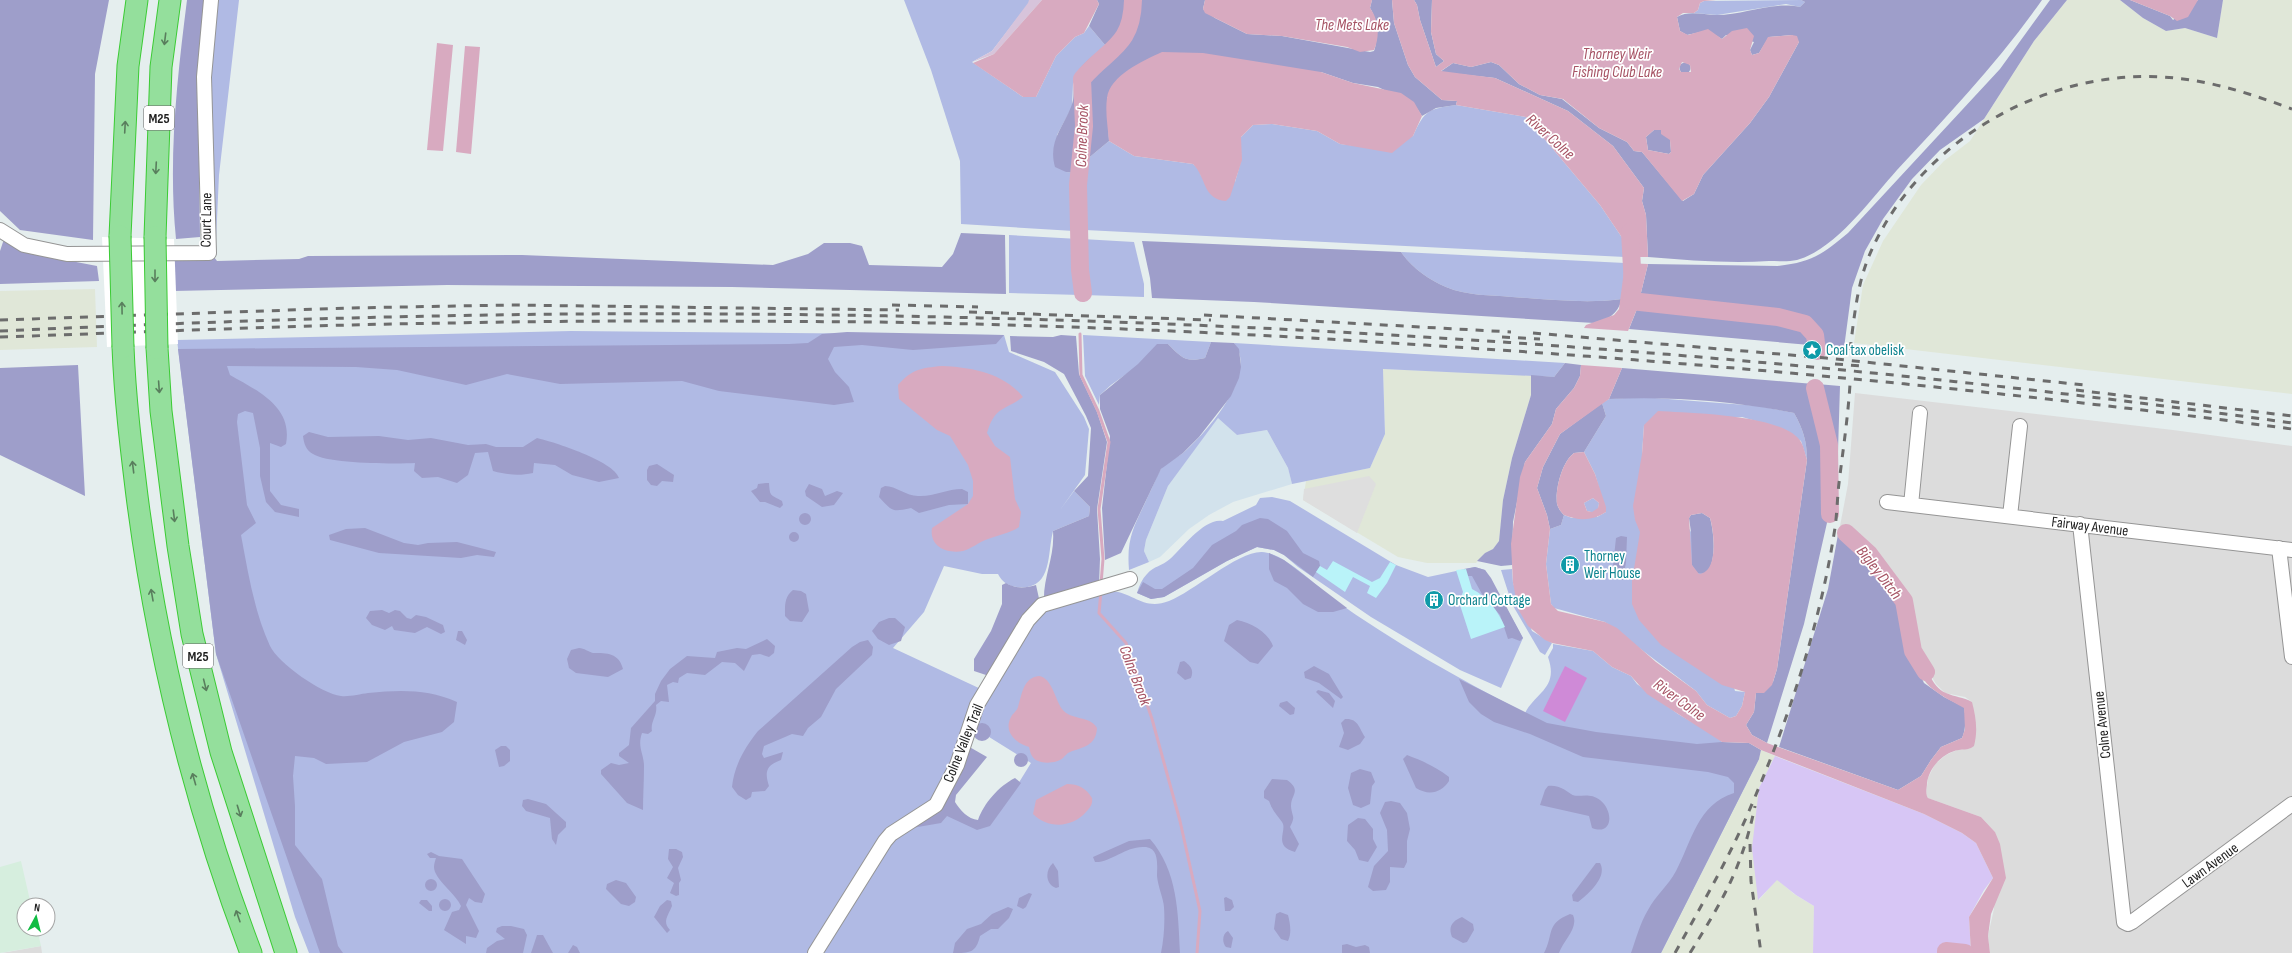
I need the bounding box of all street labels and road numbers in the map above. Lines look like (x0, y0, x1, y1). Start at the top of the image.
road number: M25 (144, 106, 174, 130)
street label: Court Lane (197, 192, 216, 248)
street label: Fairway Avenue (2050, 512, 2129, 541)
road number: M25 (183, 644, 213, 668)
street label: Colne Avenue (2090, 690, 2115, 760)
street label: Colne Valley Trail (939, 701, 988, 785)
street label: Lawn Avenue (2178, 839, 2242, 892)

